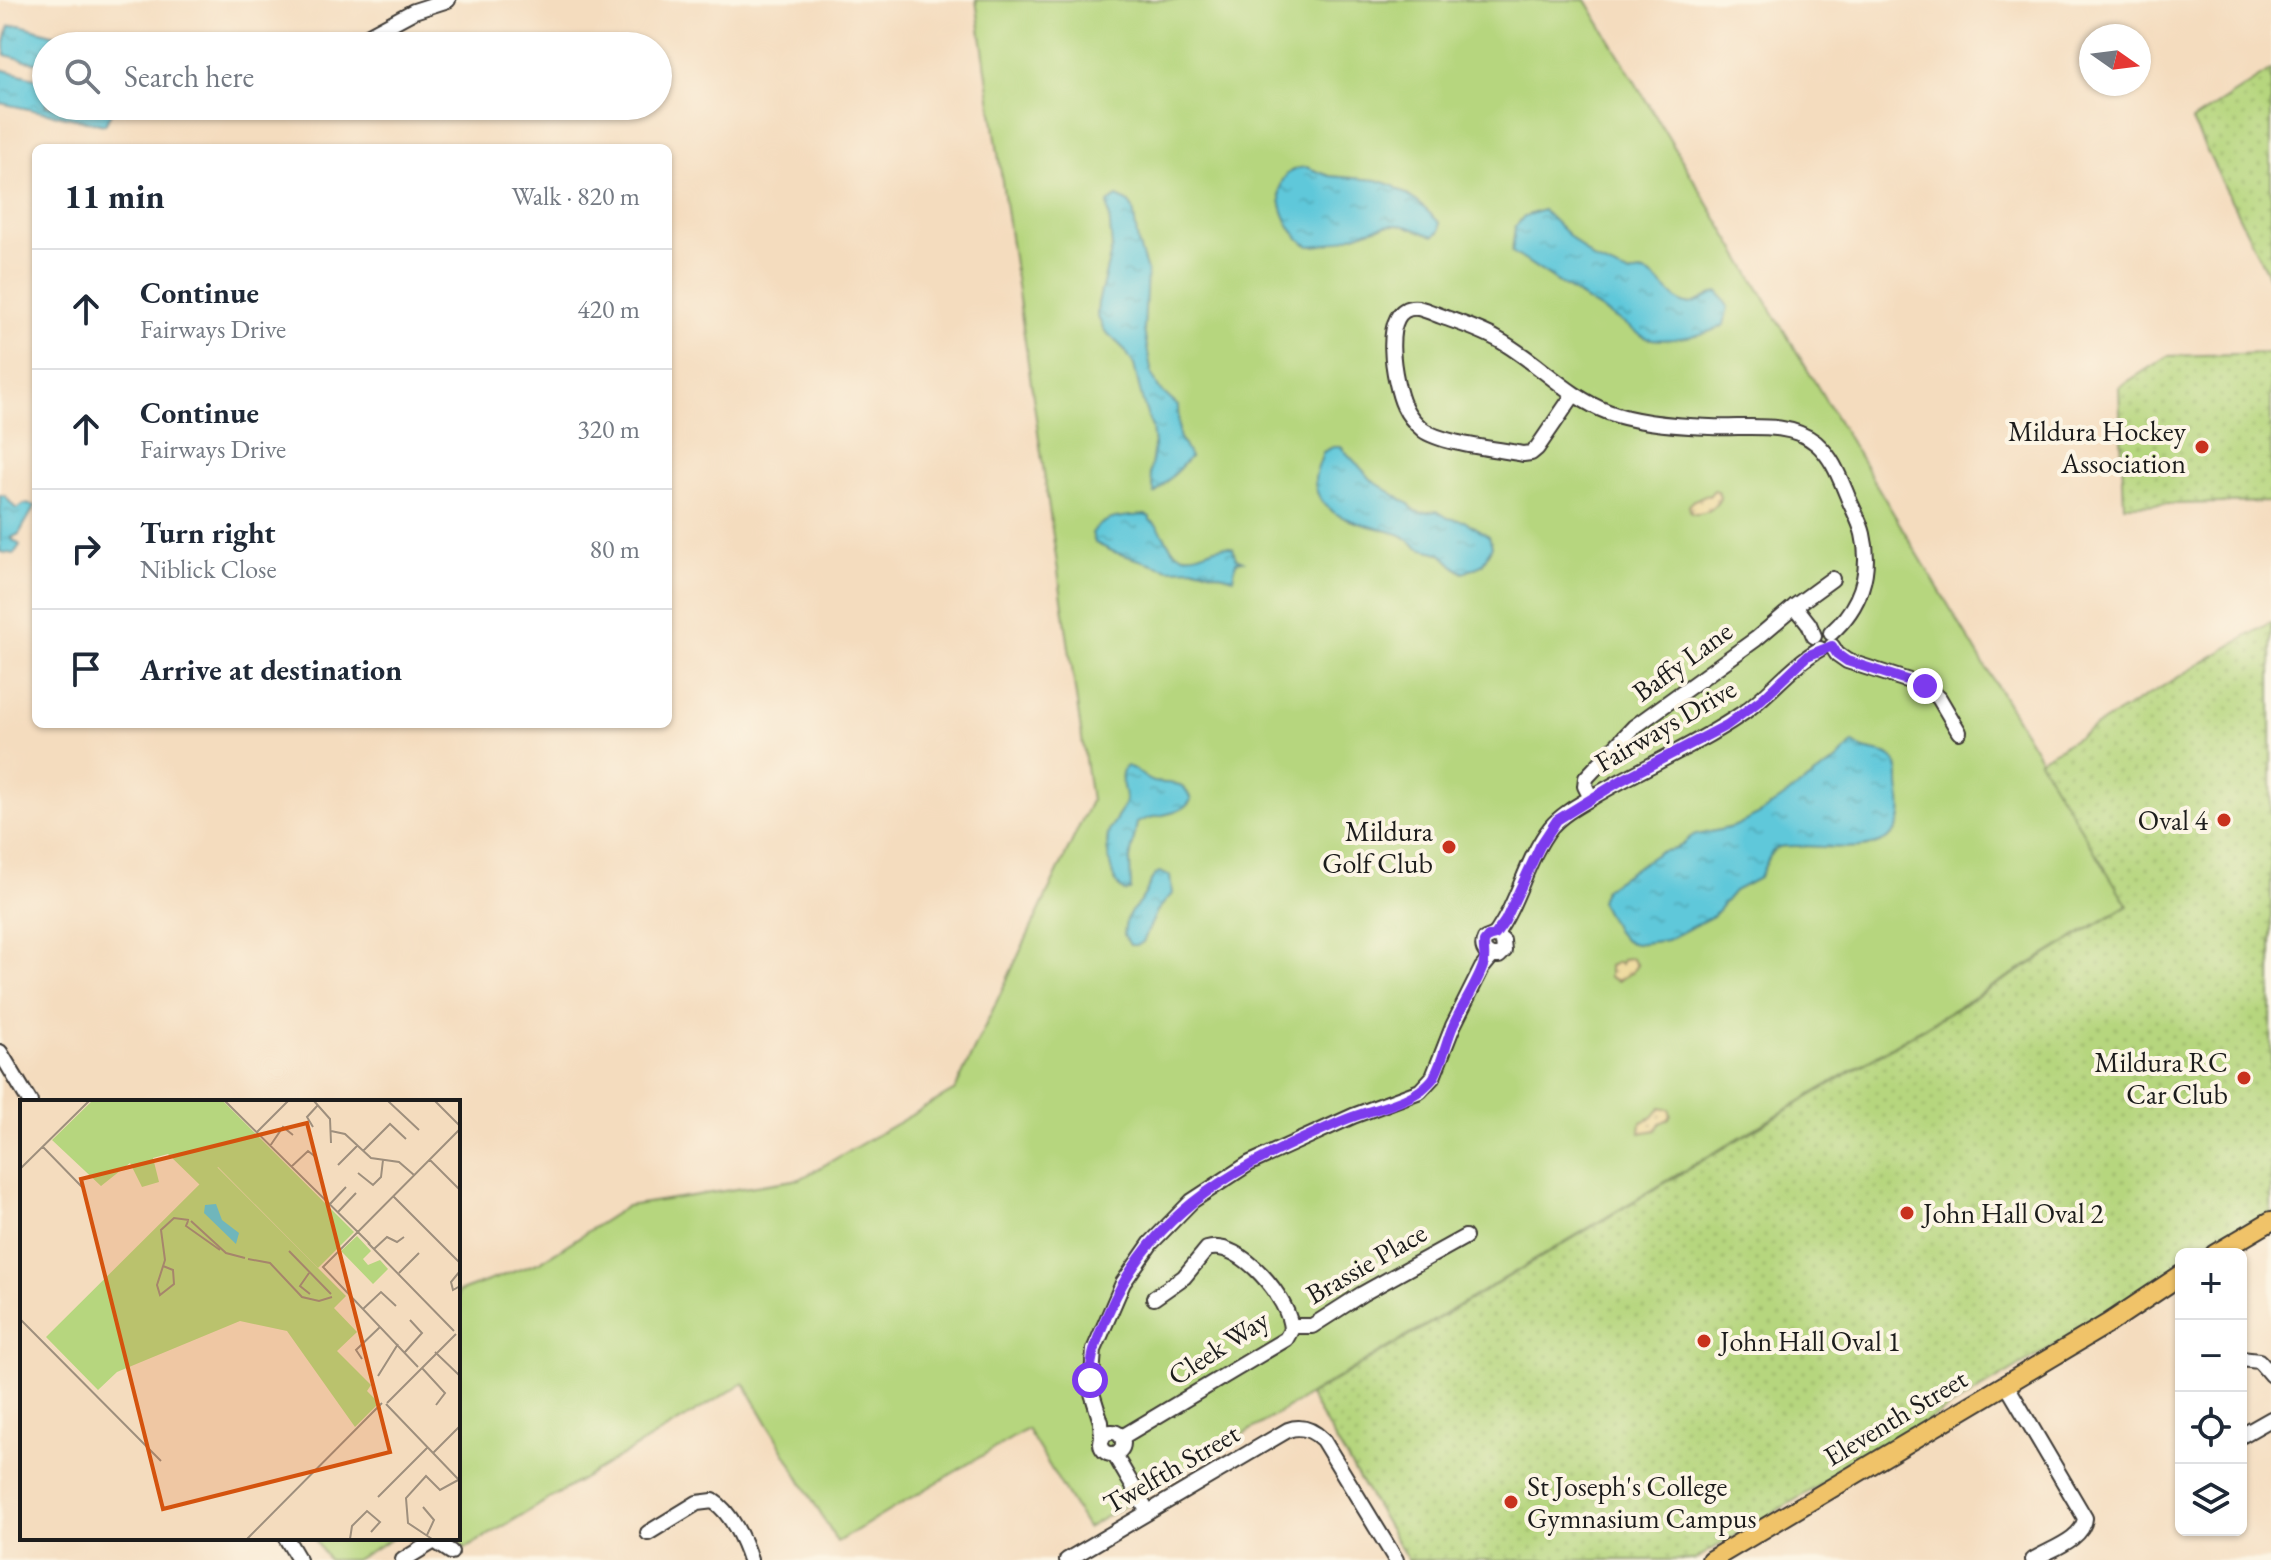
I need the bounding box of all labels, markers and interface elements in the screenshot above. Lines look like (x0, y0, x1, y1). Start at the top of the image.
north arrow (2079, 24, 2151, 96)
search box (32, 32, 672, 120)
icon: search (60, 54, 104, 98)
text: Search here (124, 57, 254, 96)
text: 11 min (64, 174, 165, 218)
text: Walk · 820 m (512, 179, 640, 213)
text: Continue (140, 273, 259, 312)
icon: ahead (64, 287, 108, 331)
text: 420 m (577, 292, 640, 326)
text: Fairways Drive (140, 312, 286, 346)
text: Continue (140, 393, 259, 432)
icon: ahead (64, 407, 108, 451)
text: 320 m (577, 412, 640, 446)
place label: Mildura Hockey Association (2008, 413, 2187, 481)
text: Fairways Drive (140, 432, 286, 466)
marker: Mildura Hockey Association (2193, 438, 2211, 456)
text: Turn right (140, 513, 276, 552)
icon: right (64, 527, 108, 571)
text: 80 m (590, 532, 640, 566)
text: Niblick Close (140, 552, 277, 586)
street label: Baffy Lane (1625, 613, 1739, 709)
icon: arrive (64, 647, 108, 691)
text: Arrive at destination (140, 650, 402, 689)
route end (1907, 668, 1943, 704)
street label: Fairways Drive (1588, 670, 1742, 780)
place label: Oval 4 (2138, 802, 2209, 838)
marker: Oval 4 (2215, 811, 2233, 829)
place label: Mildura Golf Club (1322, 813, 1434, 881)
marker: Mildura Golf Club (1440, 838, 1458, 856)
place label: Mildura RC Car Club (2094, 1044, 2228, 1112)
marker: Mildura RC Car Club (2235, 1069, 2253, 1087)
inset map (20, 1100, 460, 1540)
place label: John Hall Oval 2 (1921, 1195, 2104, 1231)
marker: John Hall Oval 2 (1898, 1204, 1916, 1222)
street label: Brassie Place (1299, 1214, 1433, 1312)
map controls (2175, 1248, 2247, 1536)
button: + (2175, 1248, 2247, 1320)
street label: Cleek Way (1161, 1301, 1276, 1393)
button: − (2175, 1320, 2247, 1392)
place label: John Hall Oval 1 (1718, 1323, 1901, 1359)
marker: John Hall Oval 1 (1695, 1332, 1713, 1350)
street label: Eleventh Street (1817, 1360, 1973, 1474)
route start (1072, 1362, 1108, 1398)
button: locate (2175, 1392, 2247, 1464)
street label: Twelfth Street (1096, 1414, 1246, 1521)
button: layers (2175, 1464, 2247, 1536)
place label: St Joseph's College Gymnasium Campus (1527, 1468, 1757, 1536)
marker: St Joseph's College Gymnasium Campus (1502, 1493, 1520, 1511)

